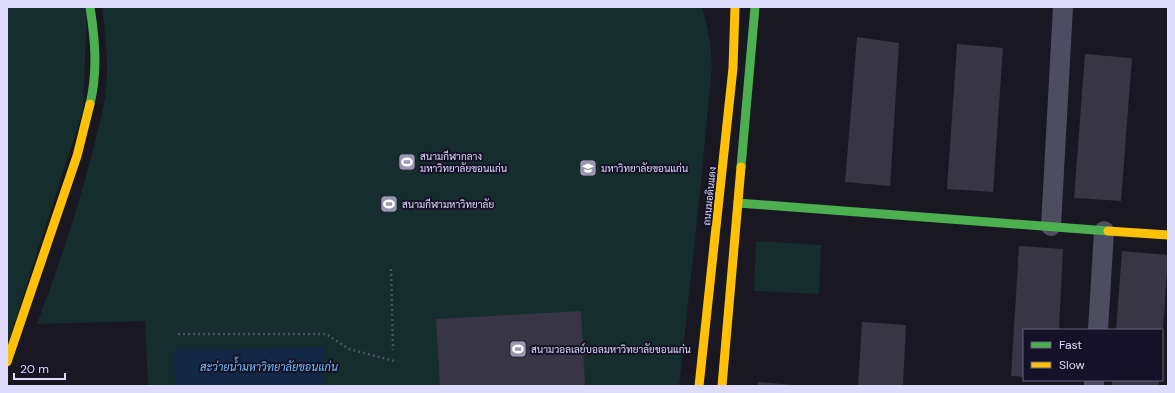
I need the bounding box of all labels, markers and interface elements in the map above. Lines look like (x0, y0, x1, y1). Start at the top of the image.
place label: สนามกีฬากลาง มหาวิทยาลัยขอนแก่น (420, 150, 507, 175)
sports icon: สนามกีฬากลาง มหาวิทยาลัยขอนแก่น (397, 152, 417, 172)
school or university icon: มหาวิทยาลัยขอนแก่น (578, 158, 598, 178)
place label: มหาวิทยาลัยขอนแก่น (601, 162, 688, 175)
street label: ถนนมอดินแดง (700, 166, 719, 226)
sports icon: สนามกีฬามหาวิทยาลัย (379, 194, 399, 214)
place label: สนามกีฬามหาวิทยาลัย (402, 198, 494, 211)
legend (1023, 329, 1163, 381)
text: Fast (1059, 337, 1082, 353)
sports icon: สนามวอลเลย์บอลมหาวิทยาลัยขอนแก่น (508, 339, 528, 359)
place label: สนามวอลเลย์บอลมหาวิทยาลัยขอนแก่น (531, 342, 691, 356)
scale bar (14, 355, 65, 381)
water label: สะว่ายน้ำมหาวิทยาลัยขอนแก่น (200, 356, 338, 374)
text: Slow (1059, 357, 1085, 373)
text: 20 m (20, 361, 49, 377)

